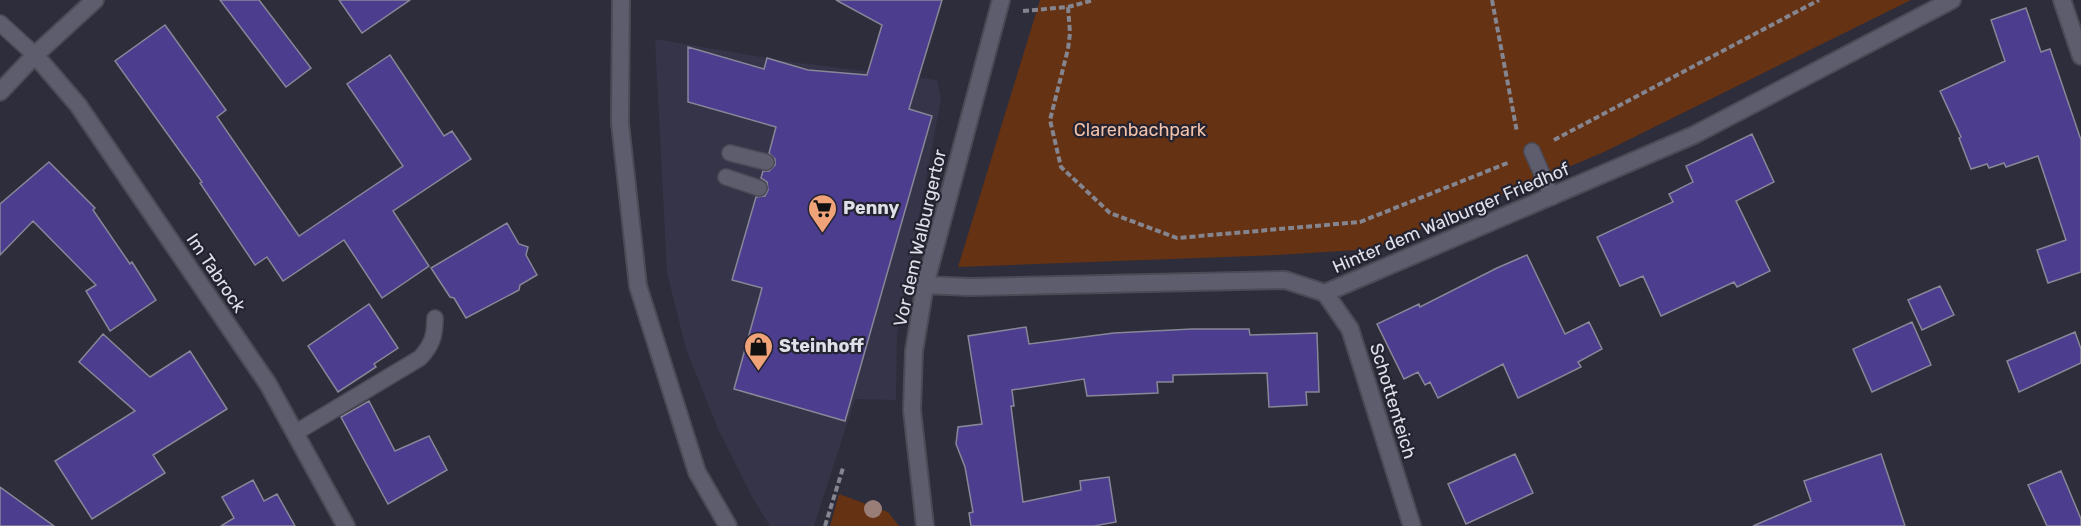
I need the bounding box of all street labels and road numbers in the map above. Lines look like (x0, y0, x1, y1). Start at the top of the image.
street label: Vor dem Walburgertor (889, 147, 951, 329)
street label: Hinter dem Walburger Friedhof (1329, 158, 1573, 278)
street label: Im Tabrock (182, 229, 251, 317)
street label: Schottenteich (1365, 341, 1421, 461)

